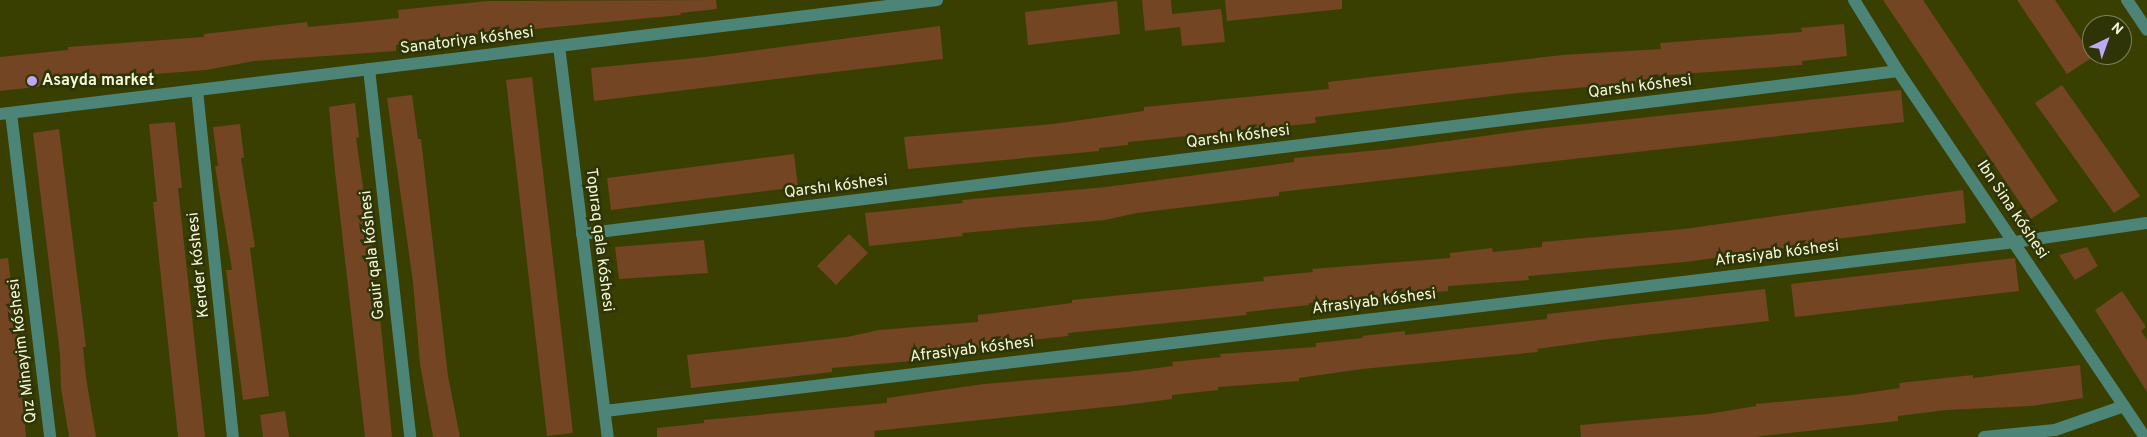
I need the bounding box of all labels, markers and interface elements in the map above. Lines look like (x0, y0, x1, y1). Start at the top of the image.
north arrow (2082, 15, 2132, 65)
text: N (2107, 20, 2126, 39)
street label: Sanatoriya kóshesi (399, 23, 535, 59)
place label: Asayda market (42, 71, 154, 91)
street label: Qarshı kóshesi (1587, 71, 1693, 103)
marker: Asayda market (26, 75, 38, 87)
street label: Qarshı kóshesi (1185, 121, 1291, 153)
street label: Ibn Sina kóshesi (1972, 157, 2052, 263)
street label: Topıraq qala kóshesi (581, 167, 617, 313)
street label: Qarshı kóshesi (783, 171, 889, 203)
street label: Gauir qala kóshesi (357, 189, 389, 321)
street label: Kerder kóshesi (184, 211, 214, 319)
street label: Afrasiyab kóshesi (1714, 237, 1840, 271)
street label: Qız Minayim kóshesi (5, 278, 41, 424)
street label: Afrasiyab kóshesi (1311, 285, 1437, 319)
street label: Afrasiyab kóshesi (909, 333, 1035, 367)

